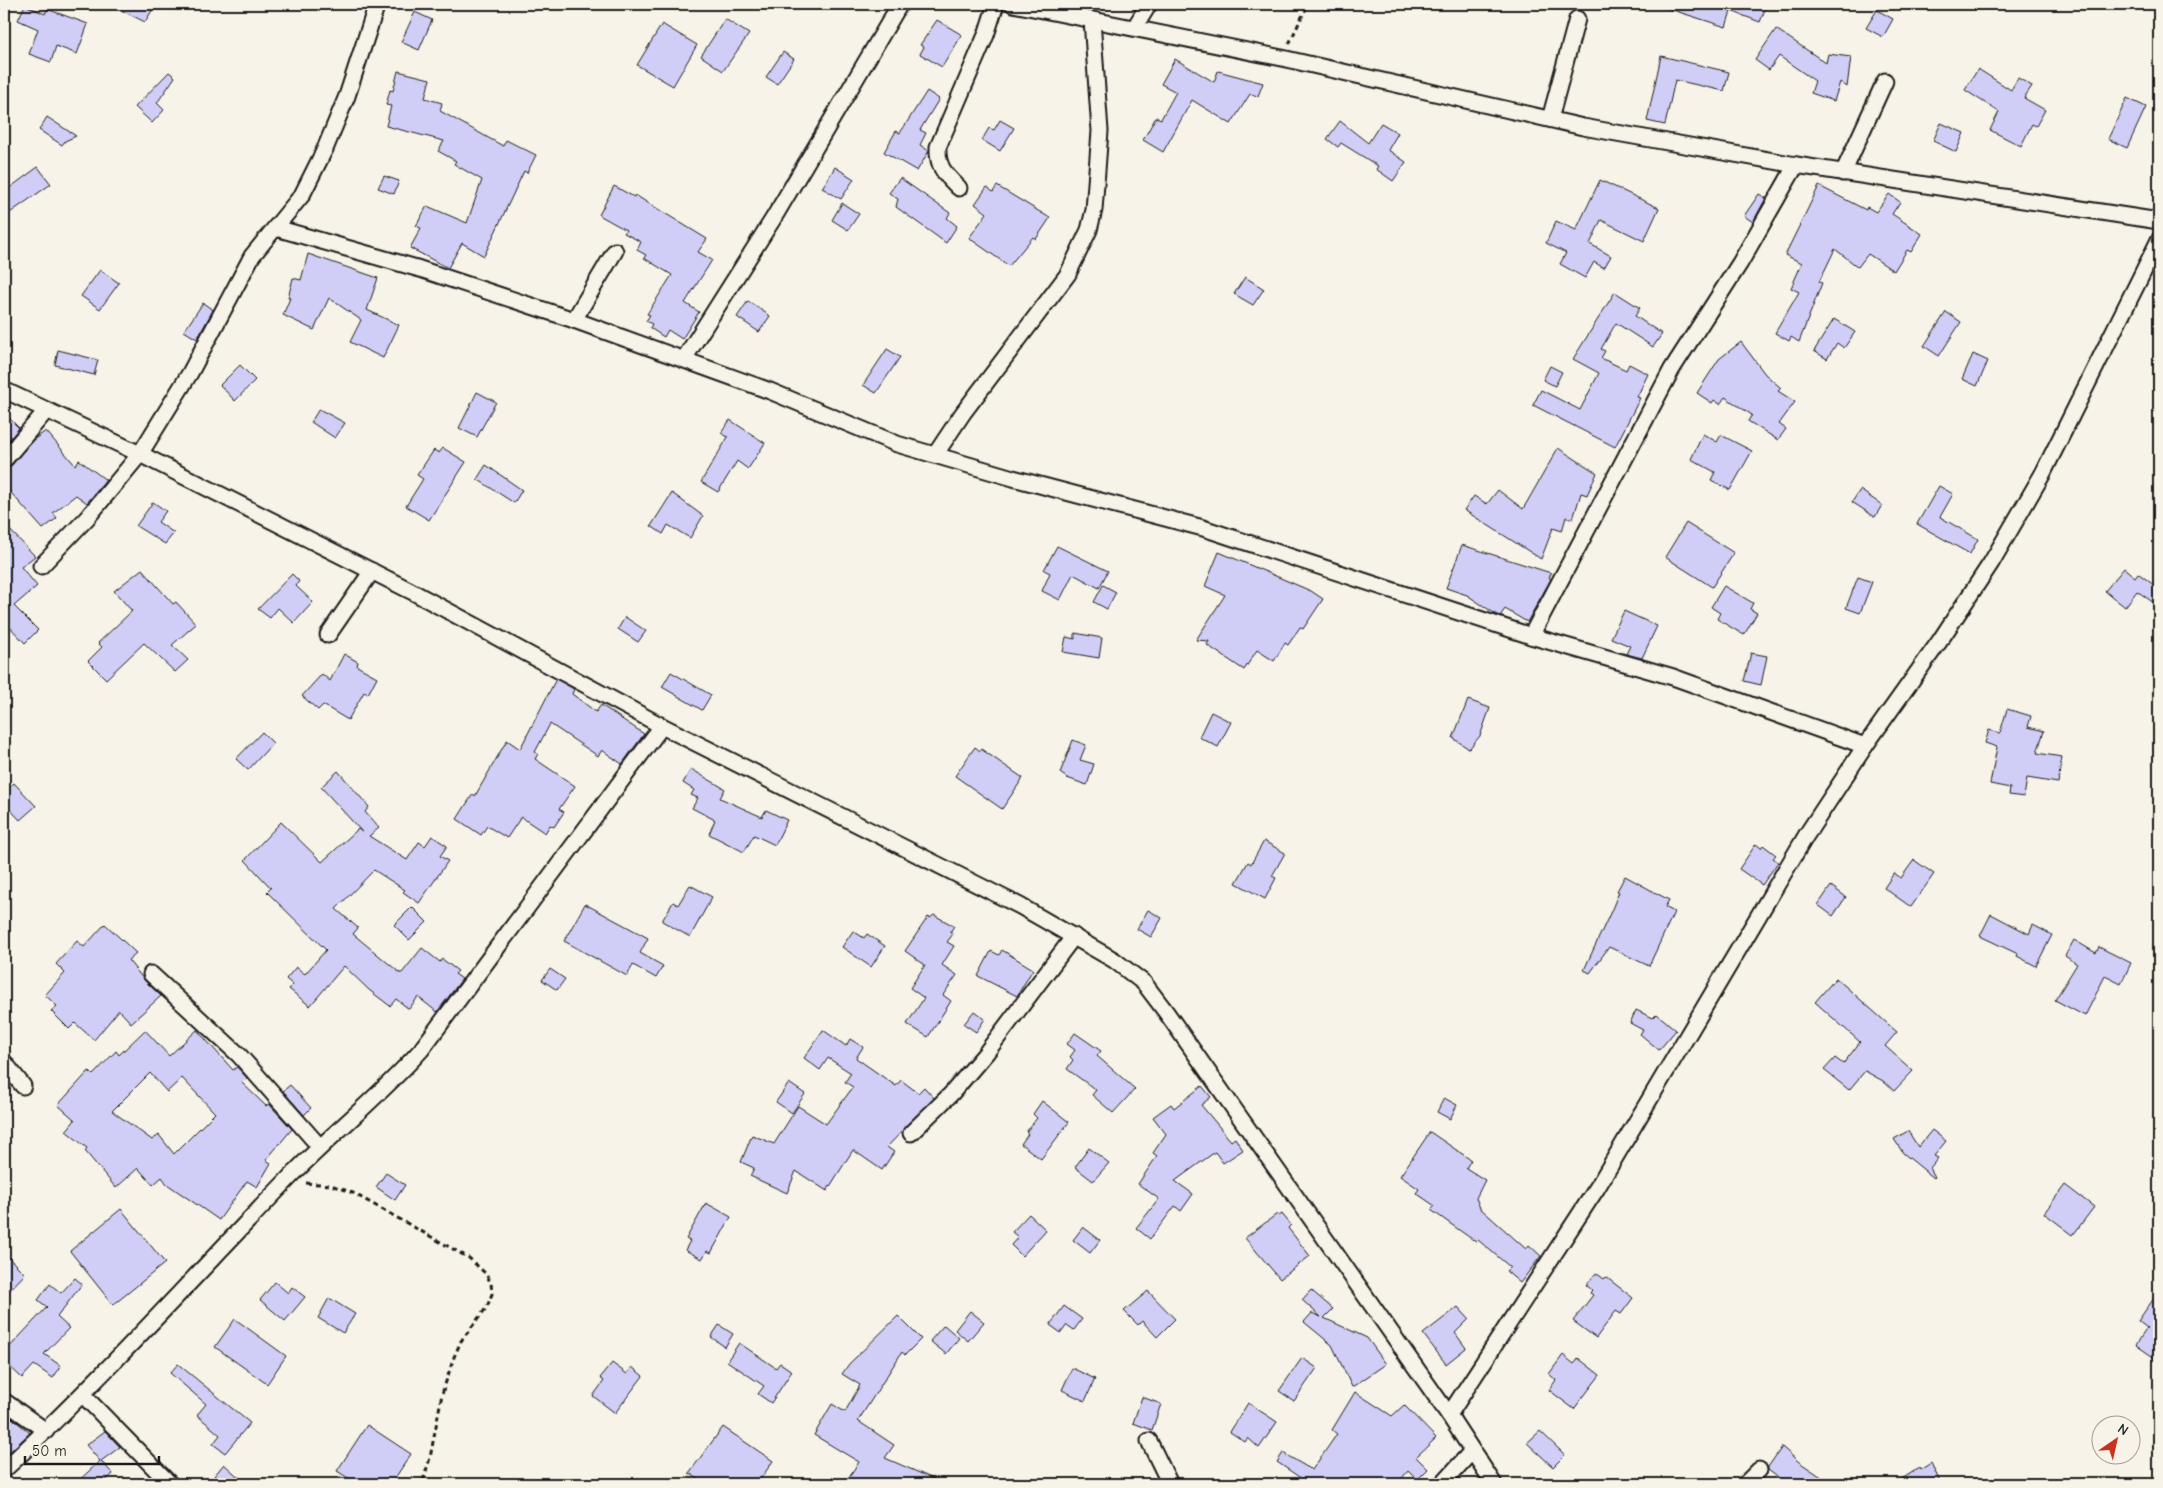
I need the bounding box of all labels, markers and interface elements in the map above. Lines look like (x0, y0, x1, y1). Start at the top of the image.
north arrow (2090, 1416, 2140, 1466)
text: N (2114, 1420, 2132, 1439)
scale bar (25, 1433, 159, 1465)
text: 50 m (32, 1442, 67, 1460)

